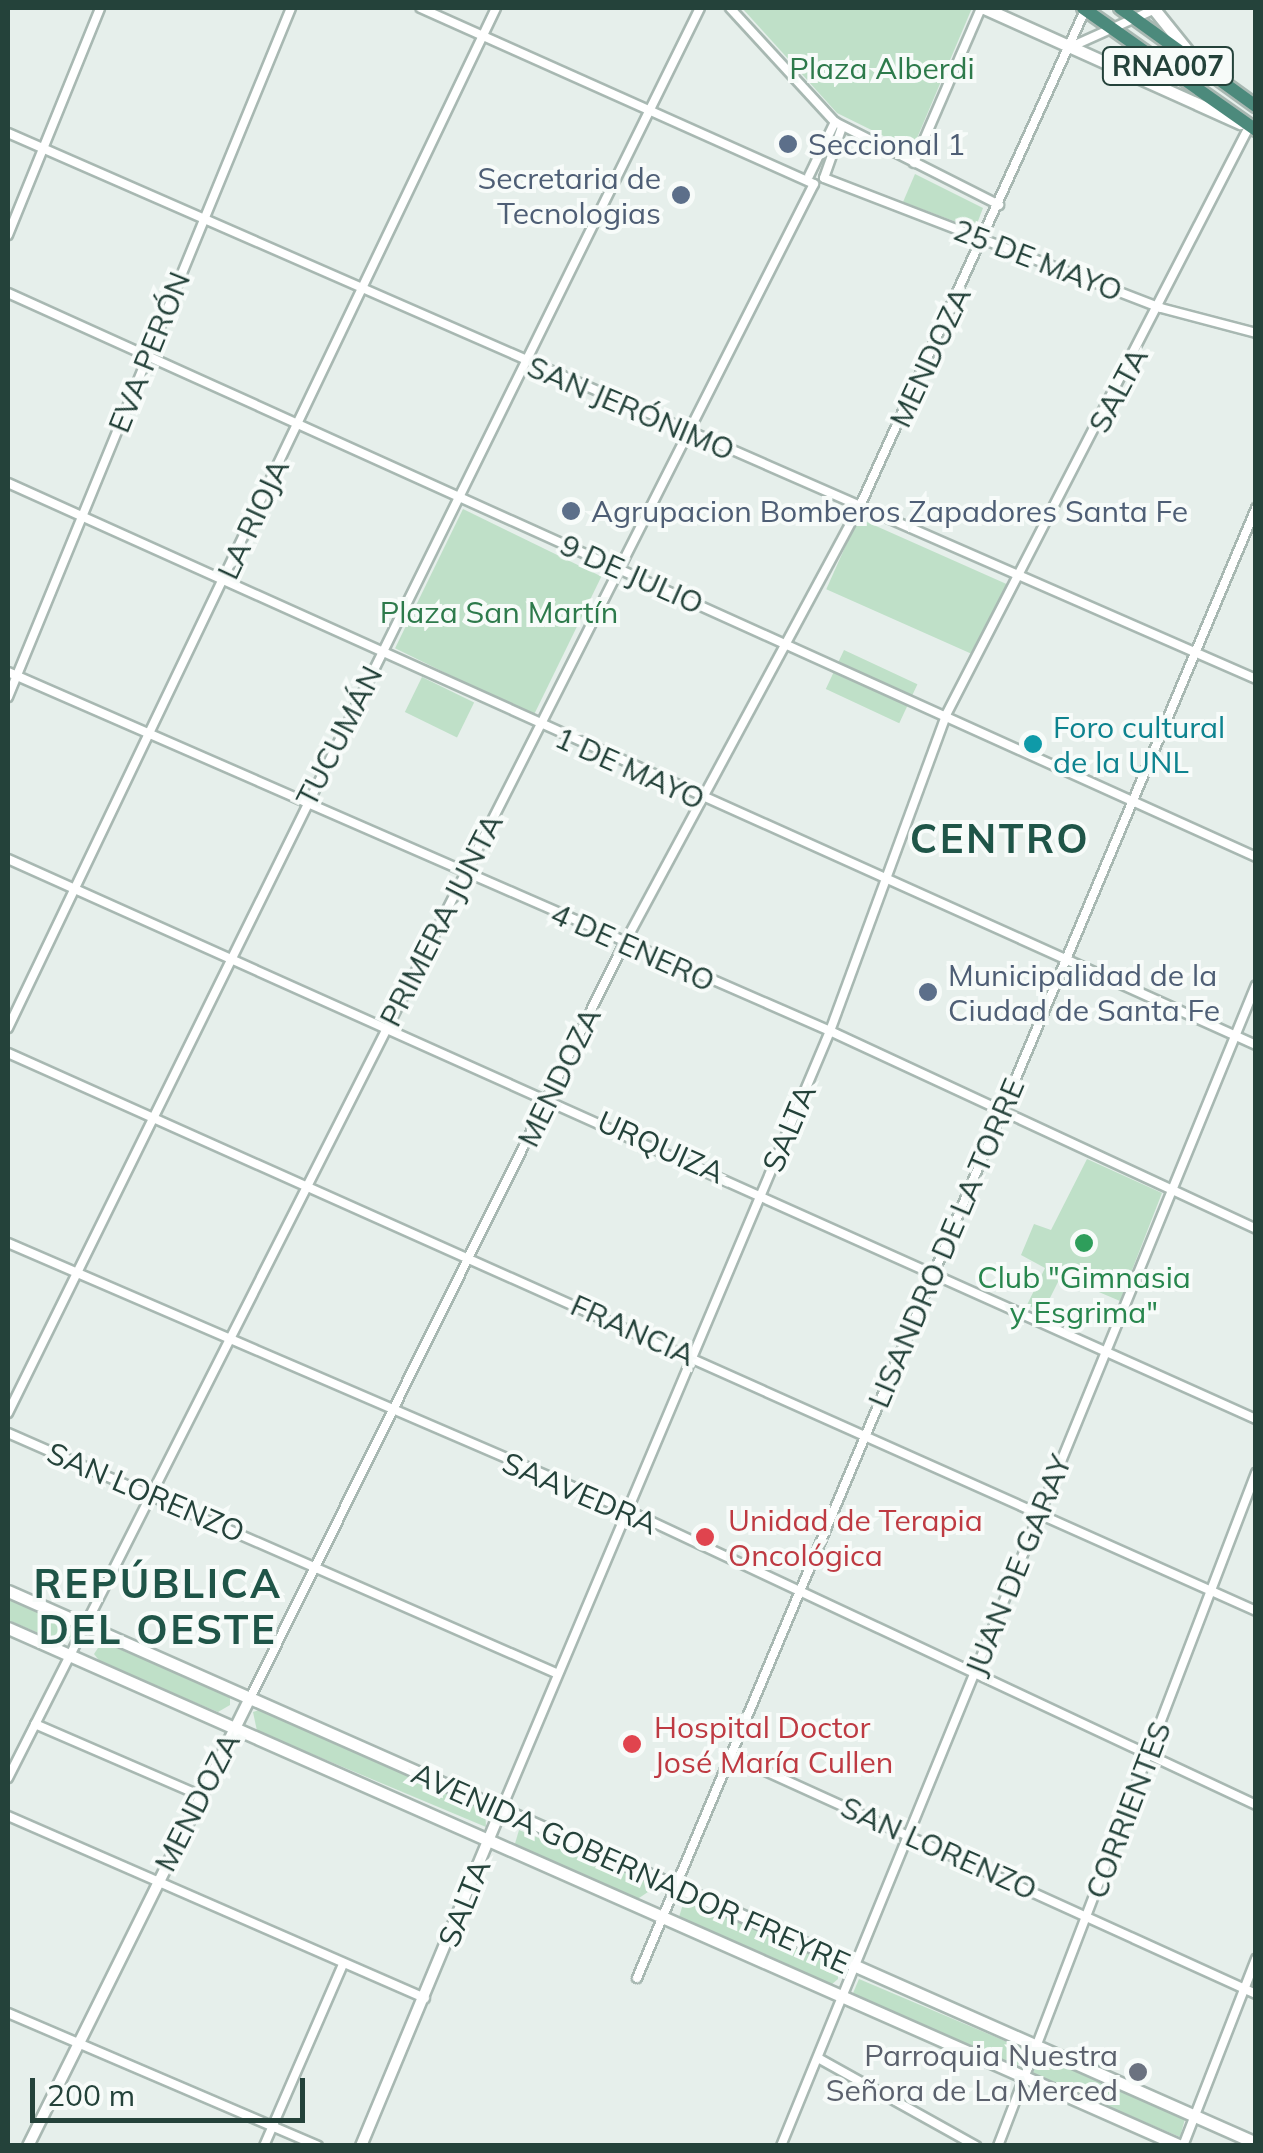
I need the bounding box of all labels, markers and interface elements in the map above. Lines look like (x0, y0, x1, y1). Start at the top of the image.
road number: RNA007 (1100, 43, 1236, 89)
park label: Plaza Alberdi (789, 50, 975, 86)
place label: Seccional 1 (808, 126, 965, 162)
marker: Seccional 1 (777, 133, 799, 155)
place label: Secretaria de Tecnologias (477, 160, 661, 230)
marker: Secretaria de Tecnologias (670, 184, 692, 206)
street label: 25 DE MAYO (949, 211, 1127, 309)
street label: EVA PERÓN (100, 266, 198, 438)
street label: MENDOZA (882, 281, 978, 433)
street label: SALTA (1081, 341, 1155, 439)
street label: SAN JERÓNIMO (522, 348, 740, 468)
street label: LA RIOJA (210, 453, 296, 585)
place label: Agrupacion Bomberos Zapadores Santa Fe (591, 493, 1188, 529)
marker: Agrupacion Bomberos Zapadores Santa Fe (560, 500, 582, 522)
street label: 9 DE JULIO (555, 526, 709, 622)
park label: Plaza San Martín (380, 594, 618, 630)
street label: TUCUMÁN (288, 660, 390, 812)
place label: Foro cultural de la UNL (1053, 709, 1225, 780)
street label: 1 DE MAYO (550, 719, 710, 817)
marker: Foro cultural de la UNL (1022, 733, 1044, 755)
street label: PRIMERA JUNTA (372, 808, 510, 1032)
district label: CENTRO (910, 814, 1090, 862)
street label: 4 DE ENERO (546, 895, 720, 999)
place label: Municipalidad de la Ciudad de Santa Fe (948, 957, 1220, 1028)
marker: Municipalidad de la Ciudad de Santa Fe (917, 981, 939, 1003)
street label: MENDOZA (510, 1001, 608, 1153)
street label: LISANDRO DE LA TORRE (860, 1073, 1032, 1413)
street label: SALTA (755, 1079, 823, 1177)
street label: URQUIZA (592, 1103, 730, 1191)
marker: Club "Gimnasia y Esgrima" (1073, 1232, 1095, 1254)
place label: Club "Gimnasia y Esgrima" (977, 1259, 1191, 1330)
street label: FRANCIA (565, 1287, 701, 1373)
street label: SAN LORENZO (42, 1434, 250, 1550)
street label: SAAVEDRA (497, 1444, 663, 1542)
street label: JUAN DE GARAY (957, 1450, 1079, 1680)
place label: Unidad de Terapia Oncológica (728, 1502, 983, 1572)
marker: Unidad de Terapia Oncológica (692, 1524, 718, 1550)
district label: REPÚBLICA DEL OESTE (34, 1559, 282, 1653)
place label: Hospital Doctor José María Cullen (654, 1709, 893, 1780)
street label: CORRIENTES (1078, 1716, 1178, 1904)
street label: MENDOZA (147, 1727, 247, 1877)
marker: Hospital Doctor José María Cullen (619, 1731, 645, 1757)
street label: AVENIDA GOBERNADOR FREYRE (406, 1755, 856, 1981)
street label: SAN LORENZO (835, 1789, 1043, 1907)
street label: SALTA (430, 1854, 498, 1952)
place label: Parroquia Nuestra Señora de La Merced (826, 2037, 1118, 2108)
scale bar (35, 2058, 310, 2120)
marker: Parroquia Nuestra Señora de La Merced (1127, 2061, 1149, 2083)
text: 200 m (47, 2076, 135, 2114)

